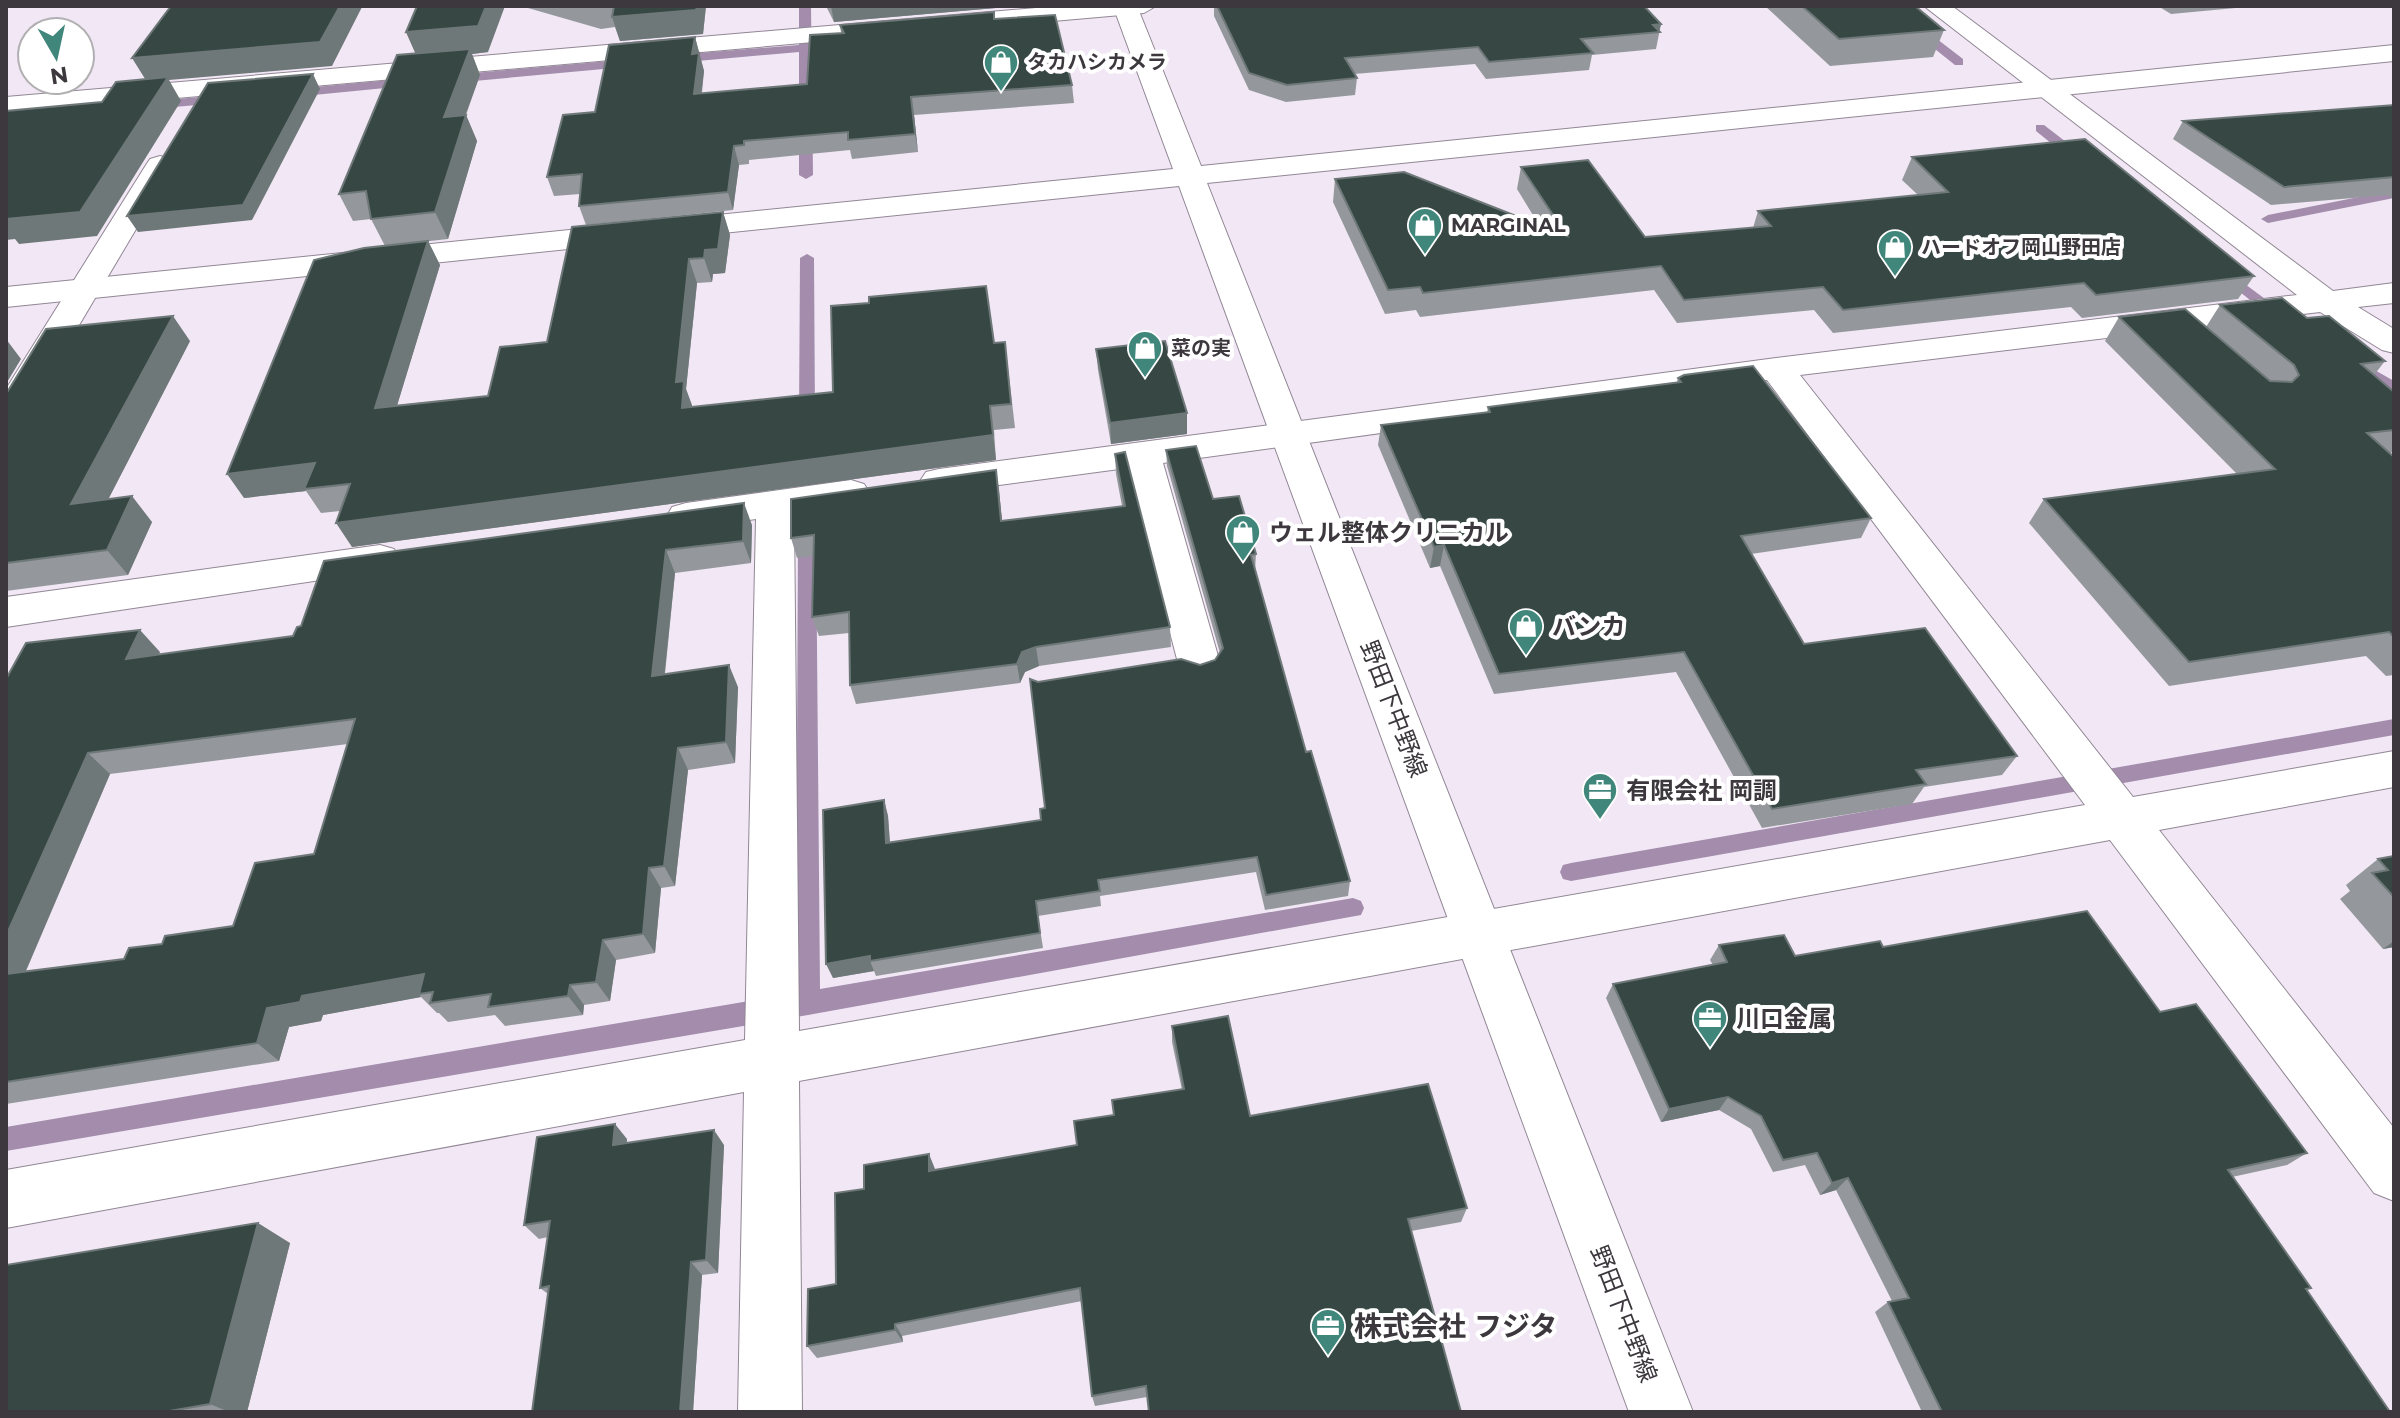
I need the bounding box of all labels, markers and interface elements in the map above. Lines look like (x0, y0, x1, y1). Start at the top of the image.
north arrow (16, 16, 96, 96)
shop icon: タカハシカメラ (982, 43, 1020, 93)
place label: タカハシカメラ (1027, 50, 1167, 74)
text: N (48, 61, 70, 90)
shop icon: MARGINAL (1406, 206, 1444, 256)
place label: MARGINAL (1451, 213, 1566, 237)
shop icon: ハードオフ岡山野田店 (1876, 228, 1914, 278)
place label: ハードオフ岡山野田店 (1921, 235, 2121, 259)
shop icon: 菜の実 (1126, 329, 1164, 379)
place label: 菜の実 (1171, 336, 1231, 360)
shop icon: ウェル整体クリニカル (1224, 513, 1262, 563)
place label: ウェル整体クリニカル (1269, 518, 1509, 547)
shop icon: バンカ (1507, 607, 1545, 657)
place label: バンカ (1552, 612, 1625, 641)
street label: 野田下中野線 (1355, 637, 1433, 781)
office icon: 有限会社 岡調 (1581, 771, 1619, 821)
place label: 有限会社 岡調 (1626, 776, 1777, 805)
office icon: 川口金属 (1691, 999, 1729, 1049)
place label: 川口金属 (1736, 1004, 1832, 1033)
street label: 野田下中野線 (1585, 1242, 1663, 1386)
office icon: 株式会社 フジタ (1309, 1307, 1347, 1357)
place label: 株式会社 フジタ (1354, 1309, 1557, 1343)

